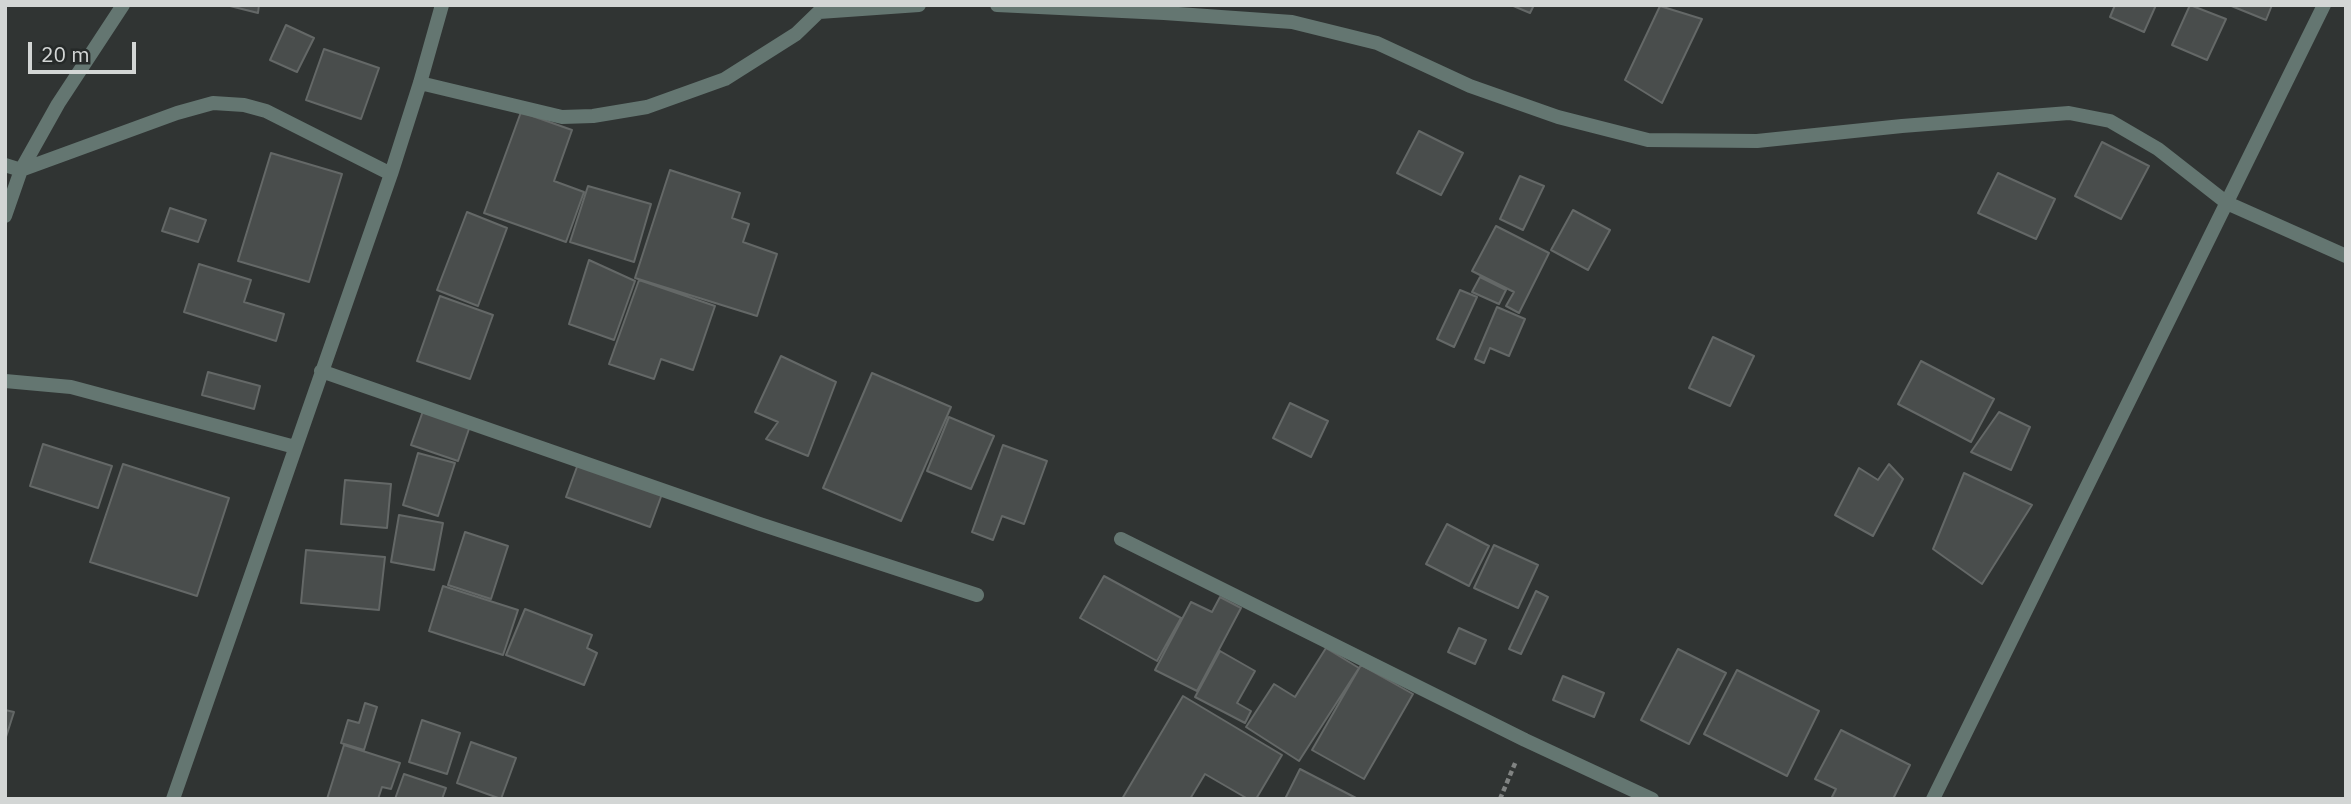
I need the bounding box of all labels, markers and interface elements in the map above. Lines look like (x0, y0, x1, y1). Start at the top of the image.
scale bar (32, 28, 140, 72)
text: 20 m (41, 40, 90, 68)

